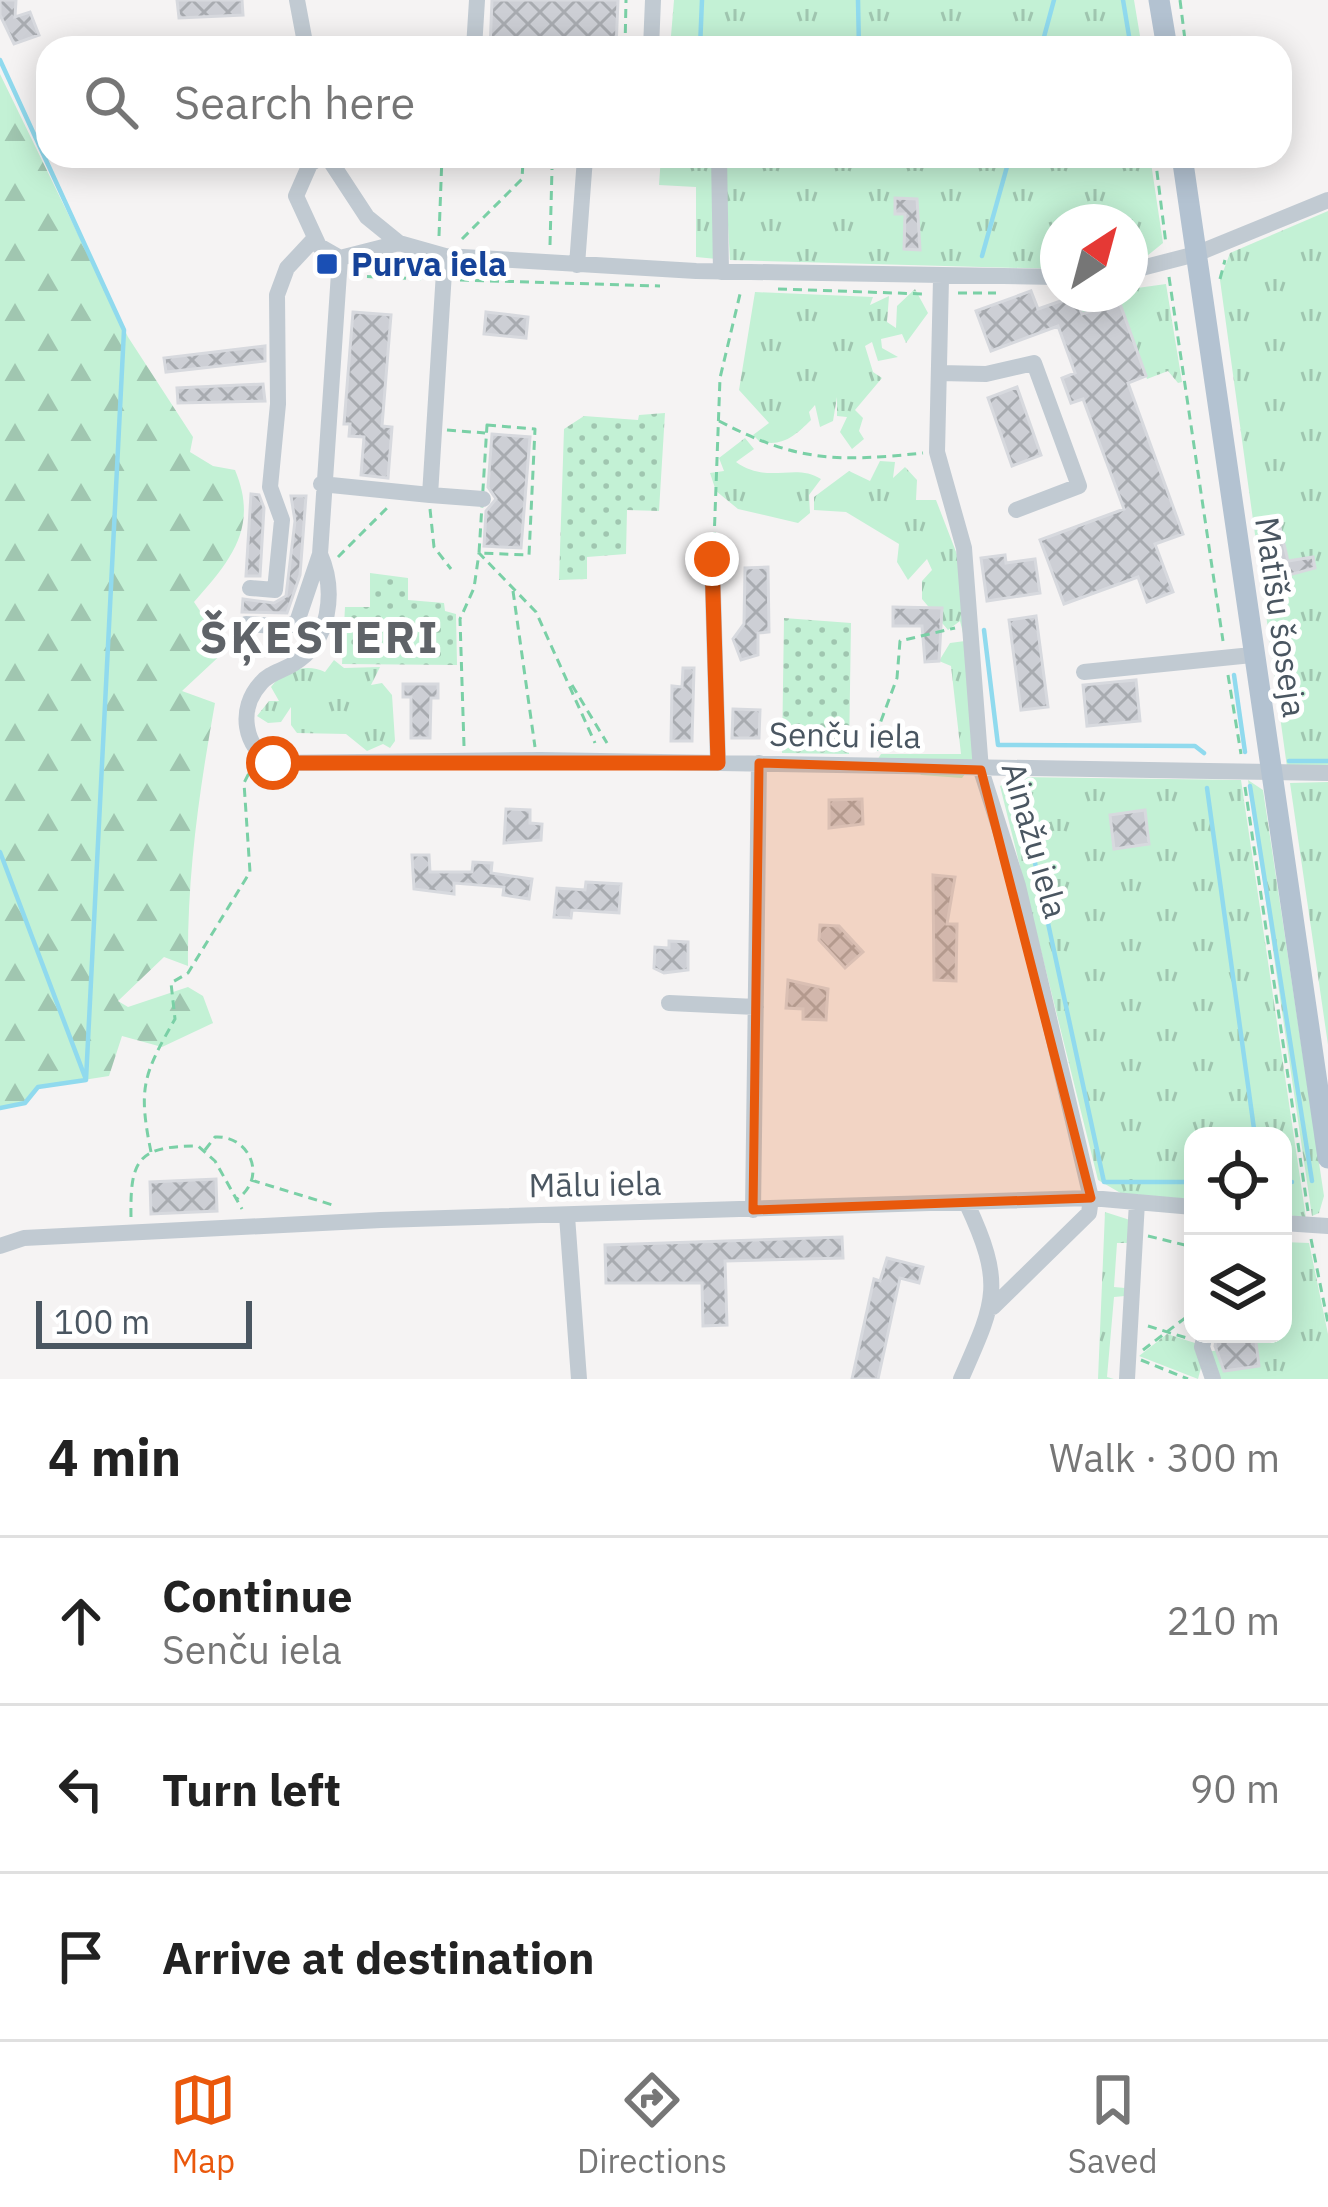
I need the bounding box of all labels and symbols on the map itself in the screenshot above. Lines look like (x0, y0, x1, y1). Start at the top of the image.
north arrow (1040, 204, 1148, 312)
place label: Purva iela (351, 242, 507, 285)
marker: Purva iela (314, 251, 340, 277)
street label: Matīšu šoseja (1246, 514, 1317, 720)
route end (685, 532, 739, 586)
district label: ŠĶESTERI (199, 607, 441, 666)
street label: Senču iela (769, 712, 921, 757)
route start (246, 736, 300, 790)
street label: Ainažu iela (993, 757, 1078, 923)
street label: Mālu iela (528, 1161, 662, 1206)
scale bar (36, 1295, 252, 1348)

